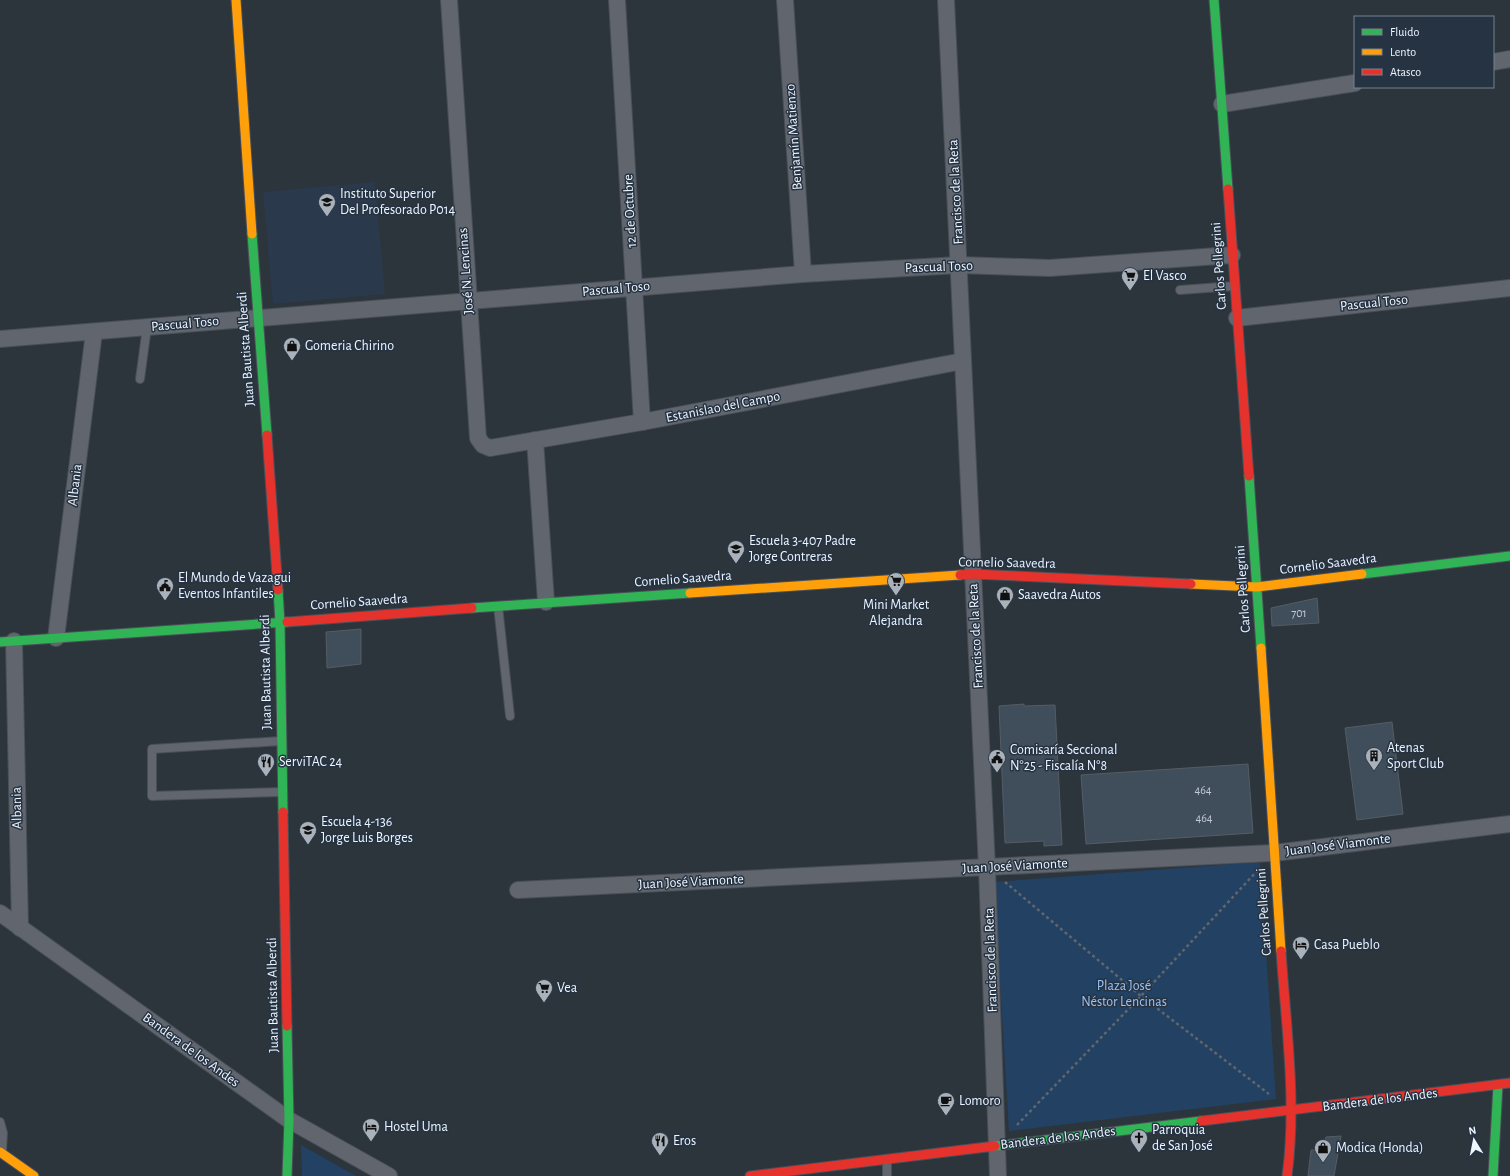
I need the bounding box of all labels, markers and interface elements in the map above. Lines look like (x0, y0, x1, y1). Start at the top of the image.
legend (1354, 16, 1494, 88)
text: Fluido (1390, 26, 1419, 38)
text: Lento (1390, 46, 1416, 58)
text: Atasco (1390, 66, 1421, 78)
street label: Benjamín Matienzo (783, 83, 805, 191)
street label: Francisco de la Reta (946, 139, 966, 245)
street label: 12 de Octubre (621, 174, 639, 248)
place label: Instituto Superior Del Profesorado P014 (340, 187, 456, 217)
school or university icon: Instituto Superior Del Profesorado P014 (317, 192, 337, 217)
street label: Carlos Pellegrini (1209, 222, 1229, 310)
street label: José N. Lencinas (456, 227, 476, 315)
street label: Pascual Toso (905, 259, 973, 275)
supermarket icon: El Vasco (1120, 266, 1140, 291)
place label: El Vasco (1143, 269, 1187, 283)
street label: Pascual Toso (581, 279, 651, 299)
street label: Juan Bautista Alberdi (235, 291, 257, 407)
street label: Pascual Toso (1339, 292, 1409, 314)
street label: Pascual Toso (150, 314, 220, 334)
shop icon: Gomeria Chirino (282, 336, 302, 361)
place label: Gomeria Chirino (305, 339, 394, 353)
street label: Estanislao del Campo (665, 389, 781, 425)
street label: Albania (65, 463, 85, 507)
place label: Escuela 3-407 Padre Jorge Contreras (749, 534, 856, 564)
school or university icon: Escuela 3-407 Padre Jorge Contreras (726, 539, 746, 564)
street label: Carlos Pellegrini (1233, 545, 1253, 633)
street label: Cornelio Saavedra (1279, 551, 1378, 577)
street label: Cornelio Saavedra (958, 555, 1056, 571)
street label: Cornelio Saavedra (634, 569, 733, 589)
place label: El Mundo de Vazagui Eventos Infantiles (178, 571, 291, 601)
supermarket icon: Mini Market Alejandra (886, 571, 906, 596)
public building icon: El Mundo de Vazagui Eventos Infantiles (155, 576, 175, 601)
street label: Francisco de la Reta (966, 583, 986, 689)
shop icon: Saavedra Autos (995, 585, 1015, 610)
place label: Saavedra Autos (1018, 588, 1101, 602)
street label: Cornelio Saavedra (310, 592, 409, 612)
place label: Mini Market Alejandra (863, 598, 930, 628)
house number: 701 (1291, 607, 1307, 619)
street label: Juan Bautista Alberdi (258, 614, 274, 730)
place label: Atenas Sport Club (1387, 741, 1444, 771)
place label: Comisaría Seccional N°25 - Fiscalía N°8 (1010, 743, 1117, 773)
building icon: Atenas Sport Club (1364, 746, 1384, 771)
public building icon: Comisaría Seccional N°25 - Fiscalía N°8 (987, 748, 1007, 773)
restaurant icon: ServiTAC 24 (256, 752, 276, 777)
place label: ServiTAC 24 (279, 755, 343, 769)
house number: 464 (1194, 784, 1212, 796)
street label: Albania (10, 786, 24, 829)
house number: 464 (1195, 812, 1213, 824)
place label: Escuela 4-136 Jorge Luis Borges (321, 815, 413, 845)
school or university icon: Escuela 4-136 Jorge Luis Borges (298, 820, 318, 845)
street label: Juan José Viamonte (1285, 832, 1391, 858)
street label: Juan José Viamonte (962, 856, 1068, 876)
street label: Carlos Pellegrini (1254, 868, 1274, 956)
street label: Juan José Viamonte (638, 872, 744, 892)
street label: Francisco de la Reta (982, 907, 1000, 1013)
hotel icon: Casa Pueblo (1291, 935, 1311, 960)
street label: Juan Bautista Alberdi (265, 937, 281, 1053)
place label: Casa Pueblo (1314, 938, 1380, 952)
supermarket icon: Vea (534, 978, 554, 1003)
park label: Plaza José Néstor Lencinas (1081, 979, 1167, 1009)
place label: Vea (557, 981, 578, 995)
street label: Bandera de los Andes (140, 1010, 242, 1090)
street label: Bandera de los Andes (1322, 1086, 1438, 1114)
cafe icon: Lomoro (936, 1091, 956, 1116)
place label: Lomoro (959, 1094, 1001, 1108)
hotel icon: Hostel Uma (361, 1117, 381, 1142)
place label: Hostel Uma (384, 1120, 449, 1134)
north arrow (1454, 1120, 1494, 1160)
place label: Parroquia de San José (1152, 1123, 1213, 1153)
street label: Bandera de los Andes (1000, 1124, 1116, 1152)
text: N (1468, 1125, 1477, 1137)
church icon: Parroquia de San José (1129, 1128, 1149, 1153)
restaurant icon: Eros (650, 1131, 670, 1156)
place label: Eros (673, 1134, 696, 1148)
shop icon: Modica (Honda) (1313, 1138, 1333, 1163)
place label: Modica (Honda) (1336, 1141, 1424, 1155)

